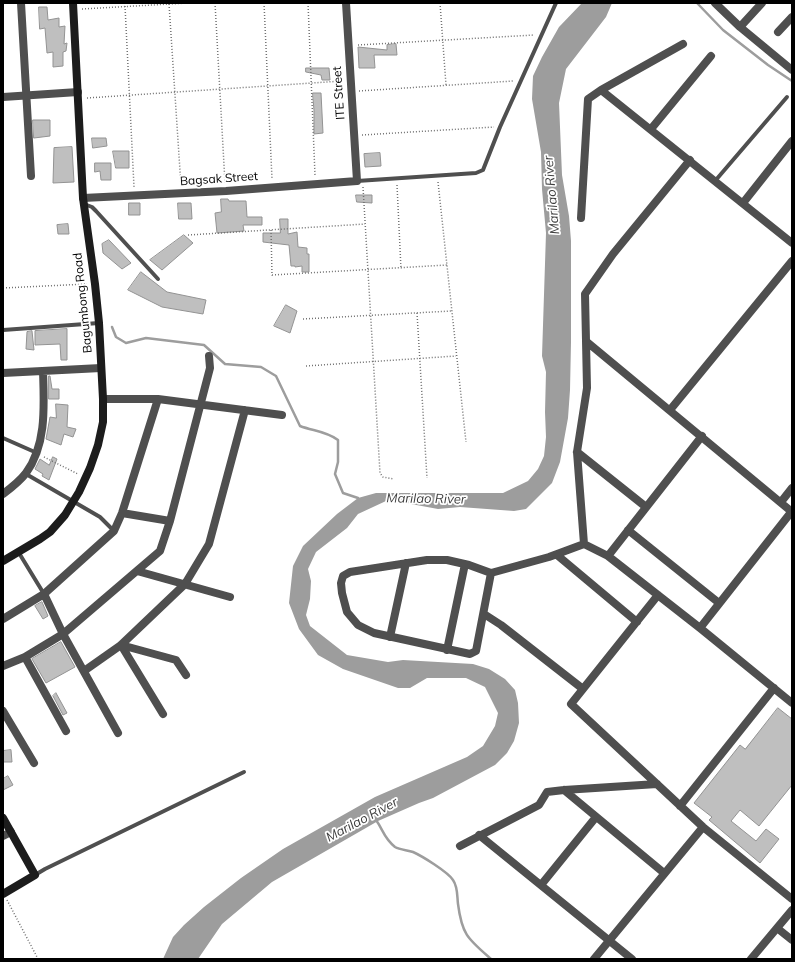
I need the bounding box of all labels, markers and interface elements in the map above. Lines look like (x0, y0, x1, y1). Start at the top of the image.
street label: ITE Street (330, 66, 348, 120)
water label: Marilao River (541, 155, 563, 235)
street label: Bagsak Street (179, 169, 259, 189)
street label: Bagumbong Road (71, 252, 95, 354)
water label: Marilao River (386, 491, 466, 507)
water label: Marilao River (323, 795, 401, 845)

